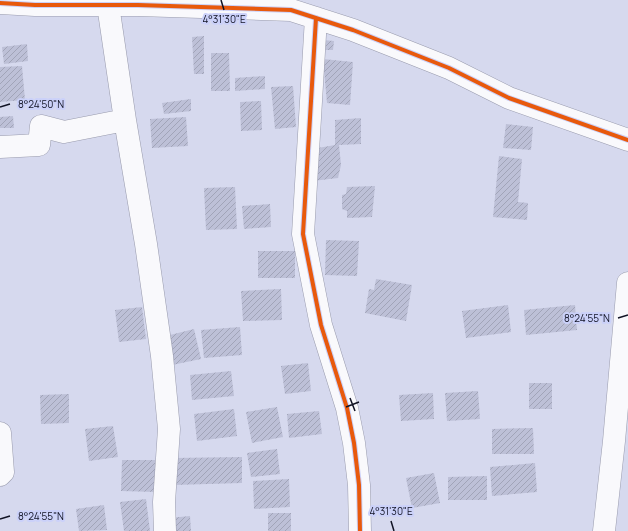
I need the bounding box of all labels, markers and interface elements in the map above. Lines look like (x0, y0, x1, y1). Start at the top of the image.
text: 4°31'30"E (202, 12, 246, 26)
text: 8°24'50"N (18, 97, 64, 111)
text: 8°24'55"N (564, 311, 610, 325)
text: 4°31'30"E (369, 504, 413, 518)
text: 8°24'55"N (18, 509, 64, 523)

